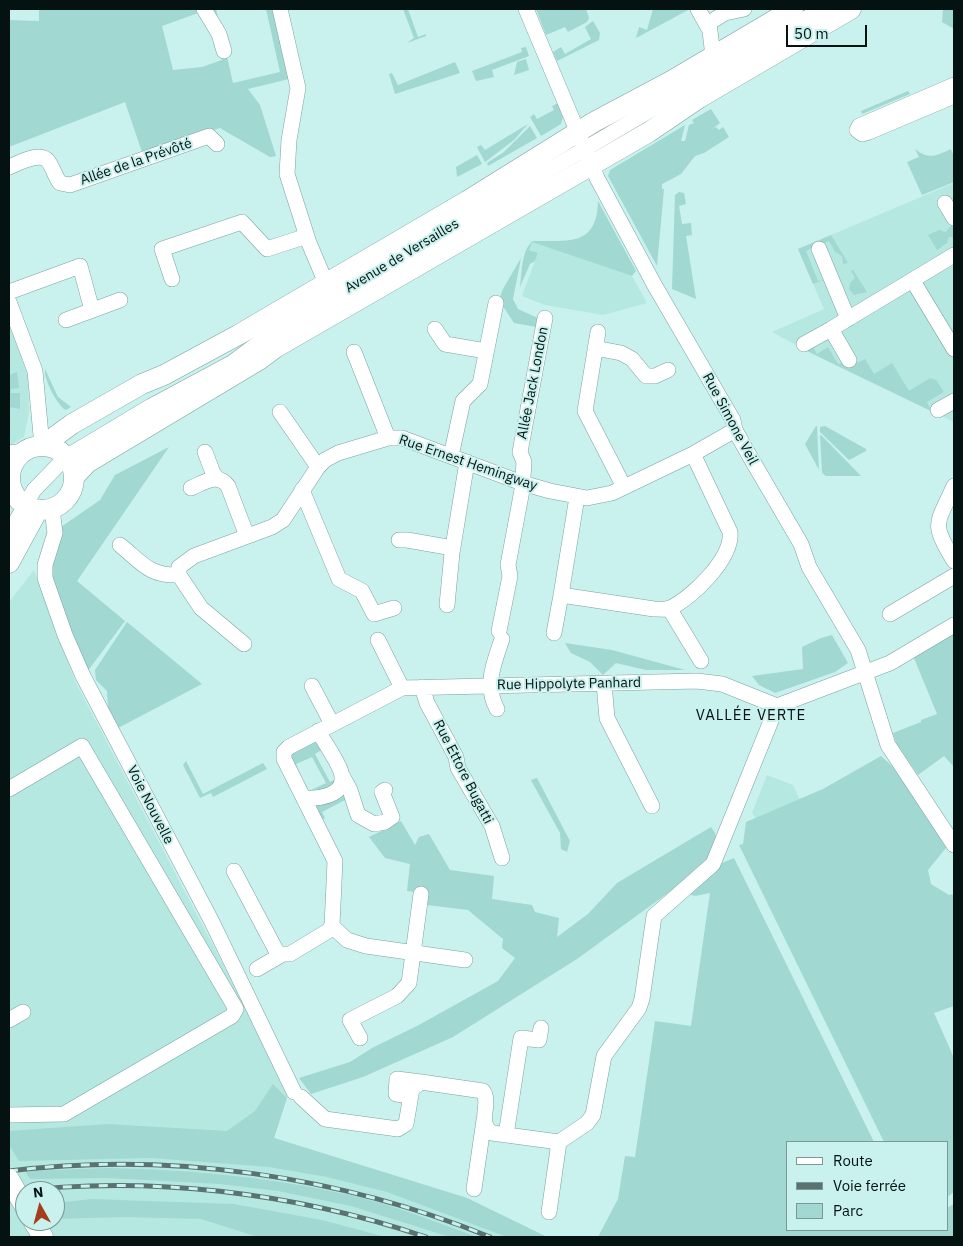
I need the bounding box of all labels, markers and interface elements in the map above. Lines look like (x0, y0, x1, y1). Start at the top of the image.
scale bar (788, 15, 869, 47)
text: 50 m (794, 24, 829, 43)
street label: Allée de la Prévôté (78, 135, 194, 189)
street label: Avenue de Versailles (342, 215, 462, 297)
street label: Allée Jack London (514, 325, 552, 441)
street label: Rue Simone Veil (699, 370, 761, 468)
street label: Rue Ernest Hemingway (396, 431, 540, 495)
street label: Rue Hippolyte Panhard (497, 674, 641, 694)
district label: VALLÉE VERTE (694, 707, 808, 725)
street label: Rue Ettore Bugatti (429, 717, 497, 827)
street label: Voie Nouvelle (123, 763, 177, 847)
legend (786, 1141, 948, 1231)
text: Route (833, 1151, 873, 1170)
text: Voie ferrée (833, 1176, 906, 1195)
north arrow (15, 1181, 65, 1231)
text: N (32, 1183, 44, 1202)
text: Parc (833, 1201, 863, 1220)

